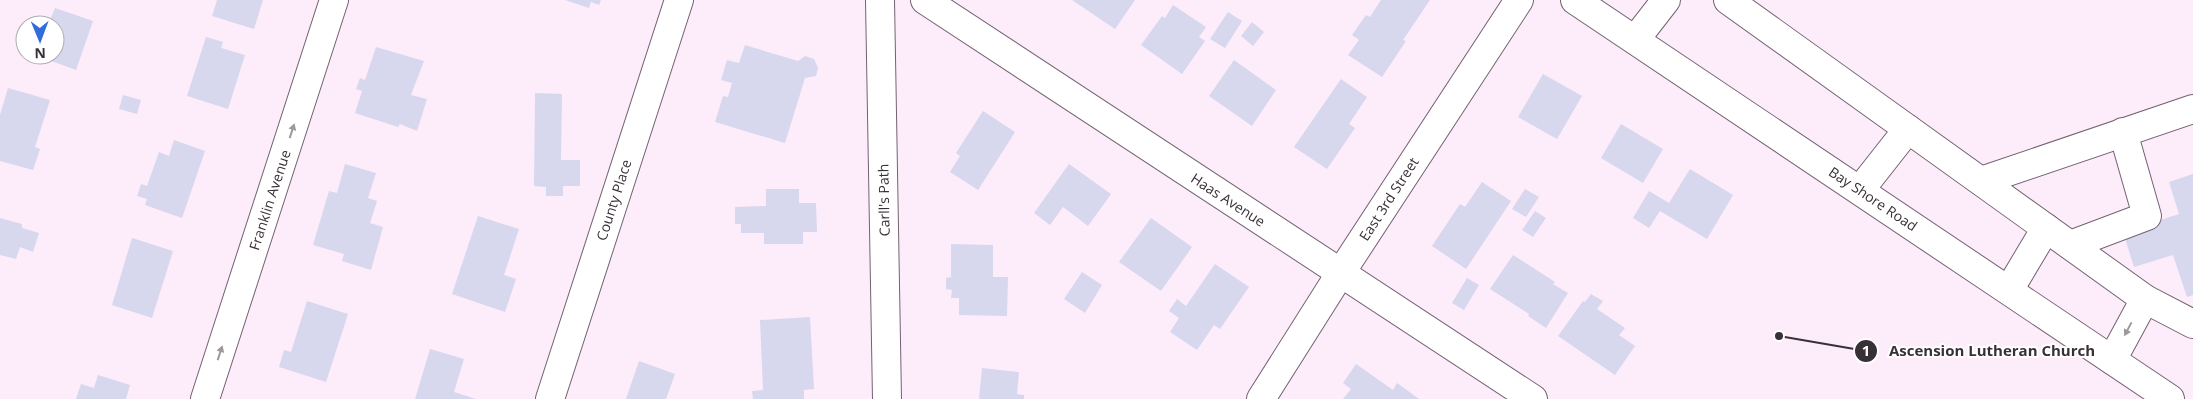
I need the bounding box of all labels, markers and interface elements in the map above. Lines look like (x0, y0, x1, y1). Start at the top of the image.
north arrow (15, 15, 65, 65)
text: N (34, 44, 46, 63)
one-way arrow (288, 124, 296, 139)
street label: Franklin Avenue (244, 147, 295, 253)
street label: East 3rd Street (1355, 153, 1423, 244)
street label: County Place (591, 157, 636, 243)
street label: Bay Shore Road (1825, 162, 1921, 235)
street label: Carll's Path (873, 164, 894, 236)
street label: Haas Avenue (1187, 168, 1269, 231)
one-way arrow (2124, 322, 2132, 336)
callout: Ascension Lutheran Church (1854, 336, 2105, 366)
text: 1 (1862, 340, 1870, 360)
text: Ascension Lutheran Church (1889, 340, 2095, 360)
one-way arrow (217, 345, 225, 360)

